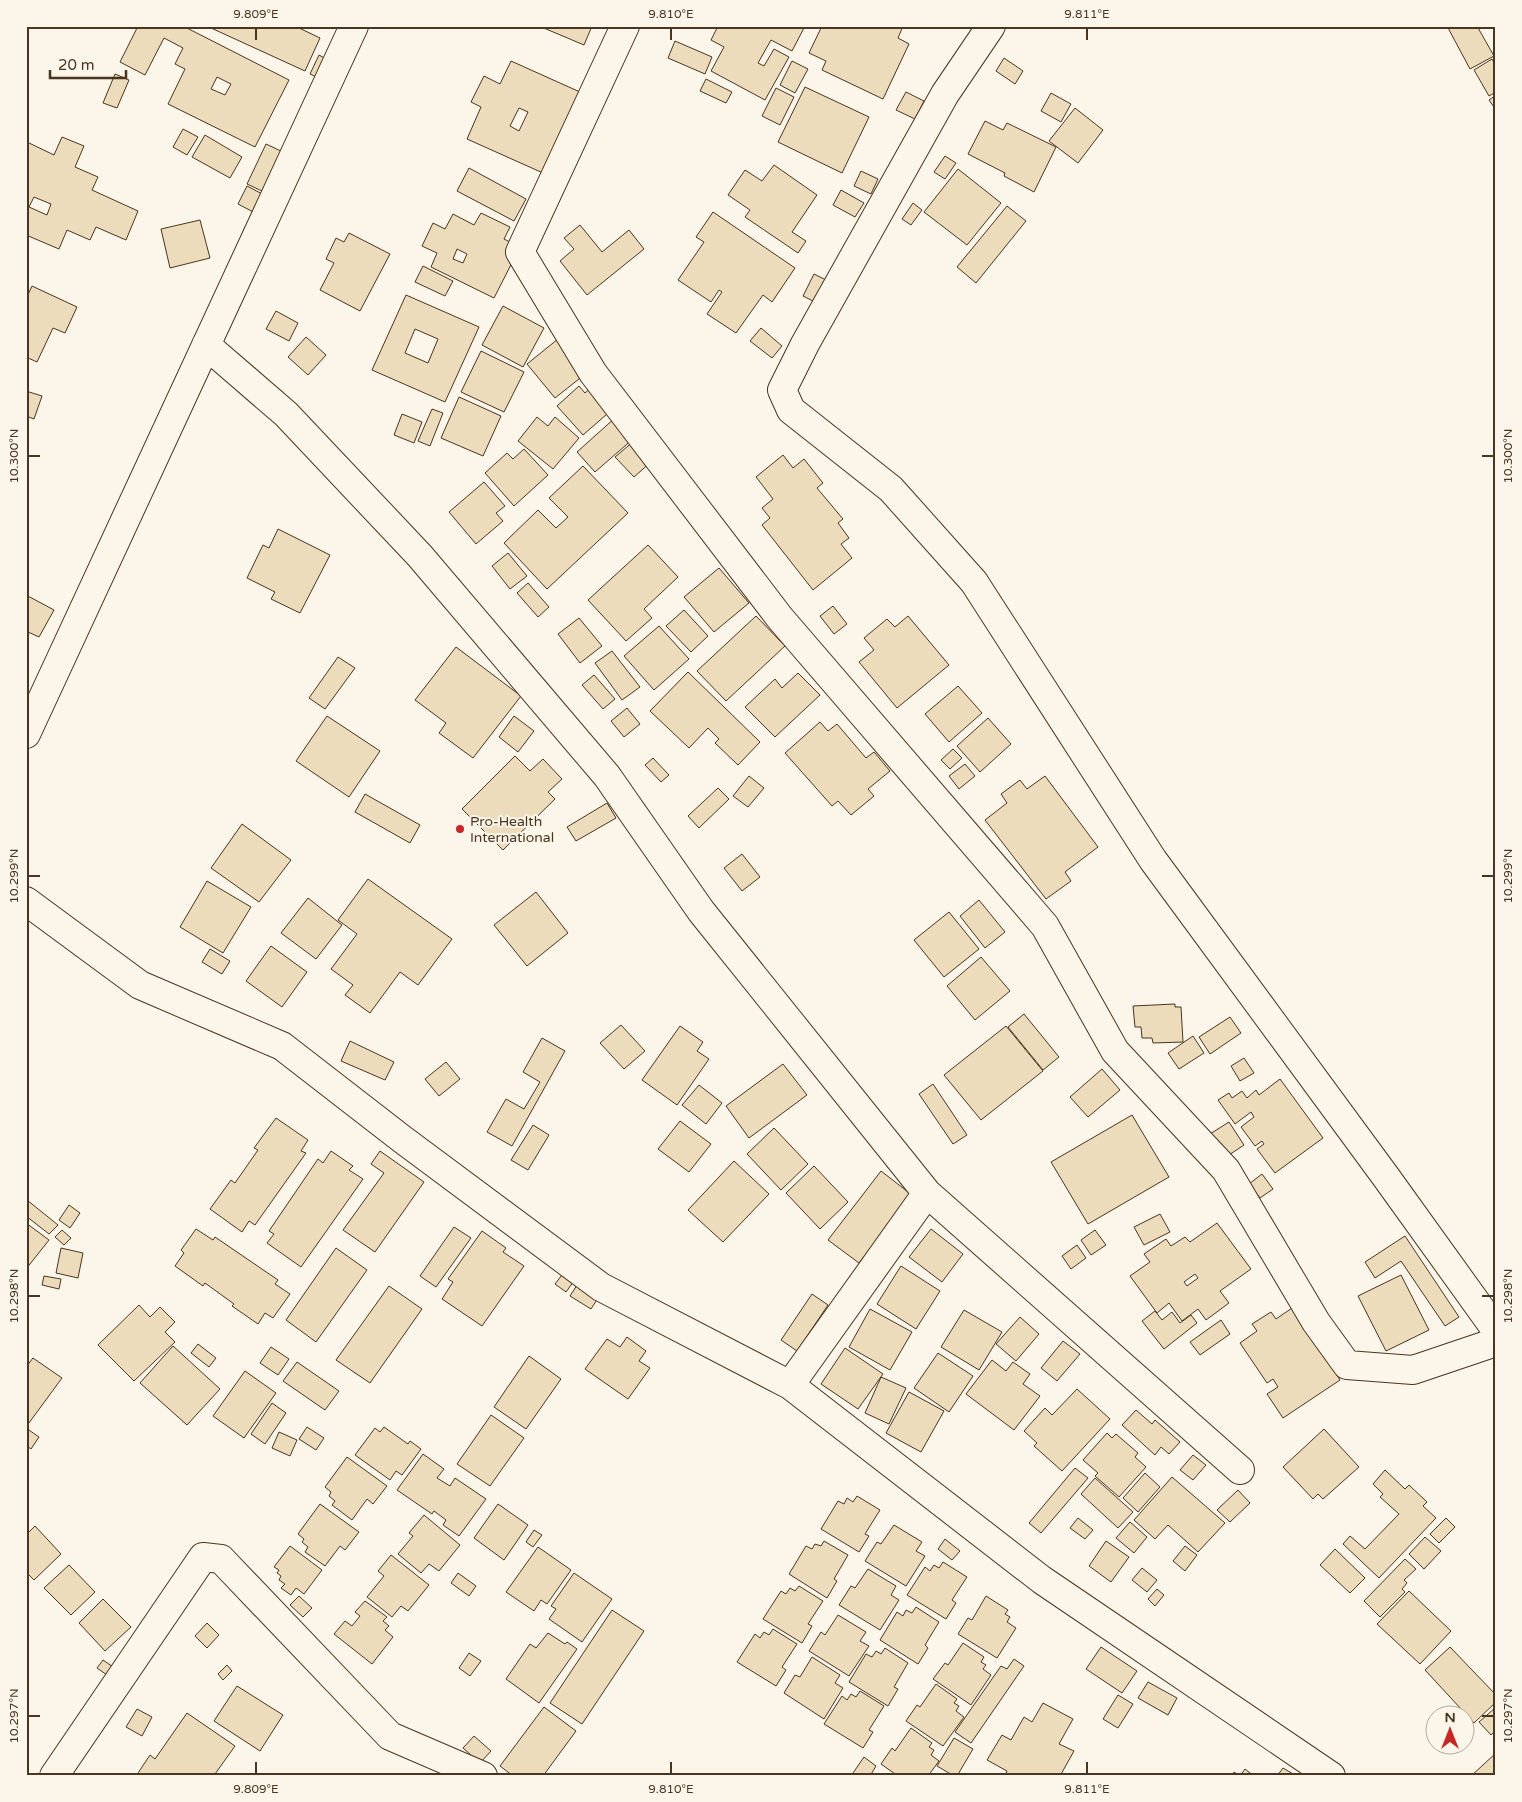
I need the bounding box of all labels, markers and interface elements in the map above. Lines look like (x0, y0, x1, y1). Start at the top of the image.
text: 9.809°E (233, 7, 279, 21)
text: 9.810°E (648, 7, 694, 21)
text: 9.811°E (1064, 7, 1110, 21)
scale bar (50, 48, 126, 80)
text: 20 m (58, 56, 95, 74)
text: 10.300°N (7, 429, 21, 483)
text: 10.300°N (1501, 429, 1515, 483)
place label: Pro-Health International (470, 813, 554, 846)
marker: Pro-Health International (454, 823, 466, 835)
text: 10.299°N (7, 849, 21, 903)
text: 10.299°N (1501, 849, 1515, 903)
text: 10.298°N (7, 1269, 21, 1323)
text: 10.298°N (1501, 1269, 1515, 1323)
text: 10.297°N (7, 1688, 21, 1744)
text: 10.297°N (1501, 1688, 1515, 1744)
north arrow (1424, 1704, 1474, 1754)
text: N (1444, 1709, 1456, 1726)
text: 9.809°E (233, 1782, 279, 1796)
text: 9.810°E (648, 1782, 694, 1796)
text: 9.811°E (1064, 1782, 1110, 1796)

